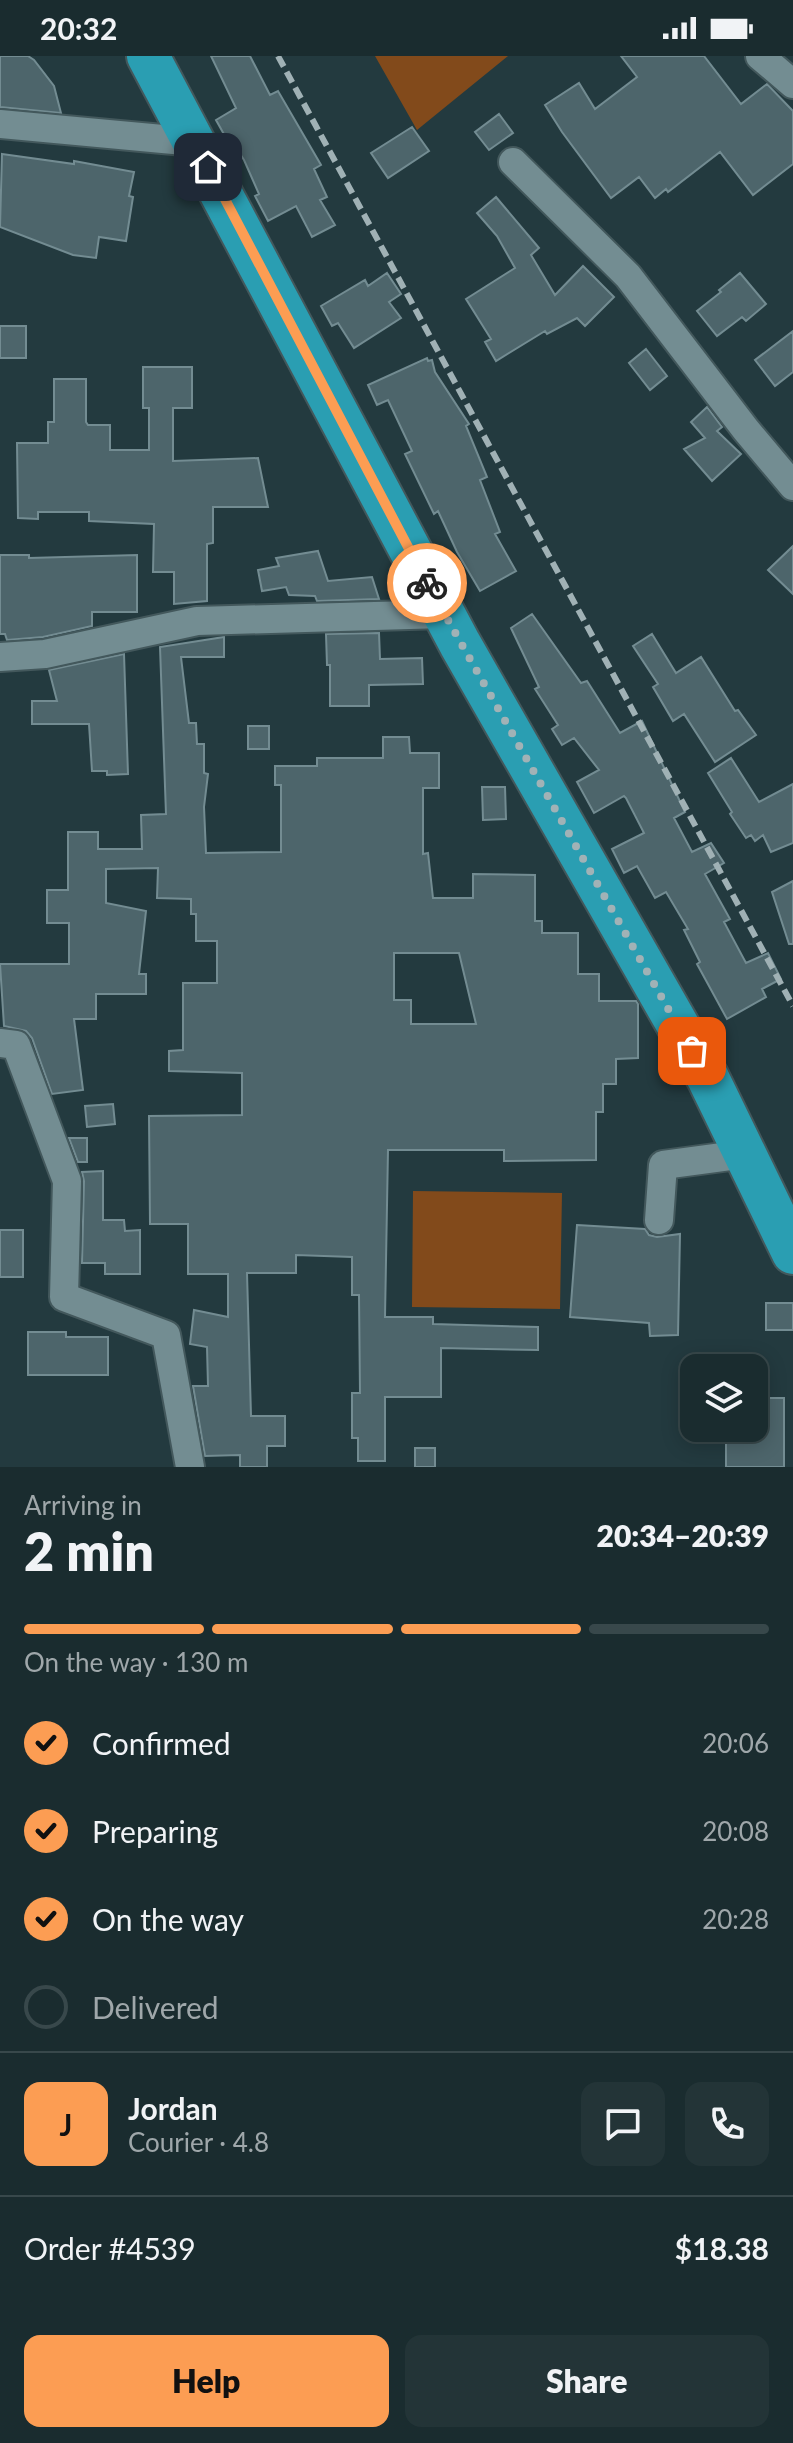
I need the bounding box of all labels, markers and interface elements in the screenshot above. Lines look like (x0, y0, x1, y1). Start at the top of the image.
text: 20:32 (40, 10, 117, 46)
pin (174, 133, 242, 201)
icon: home (186, 145, 230, 189)
courier (387, 543, 467, 623)
icon: bike (405, 561, 449, 605)
pin (658, 1017, 726, 1085)
icon: bag (670, 1029, 714, 1073)
map controls (680, 1354, 768, 1442)
button: layers (680, 1354, 768, 1442)
text: Arriving in (24, 1489, 142, 1521)
text: 20:34–20:39 (596, 1517, 769, 1553)
text: 2 min (24, 1520, 154, 1582)
text: On the way · 130 m (24, 1646, 248, 1678)
icon: check (24, 1721, 68, 1765)
text: Confirmed (92, 1725, 231, 1761)
text: 20:06 (702, 1727, 769, 1759)
icon: check (24, 1809, 68, 1853)
text: Preparing (92, 1813, 218, 1849)
text: 20:08 (702, 1815, 769, 1847)
icon: check (24, 1897, 68, 1941)
text: On the way (92, 1901, 244, 1937)
text: 20:28 (702, 1903, 769, 1935)
text: Delivered (92, 1989, 219, 2025)
button: chat (581, 2082, 665, 2166)
button: phone (685, 2082, 769, 2166)
text: Jordan (128, 2090, 218, 2126)
text: J (60, 2106, 72, 2142)
text: Courier · 4.8 (128, 2126, 269, 2158)
text: Order #4539 (24, 2230, 196, 2266)
text: $18.38 (675, 2230, 769, 2266)
button: Help (24, 2335, 389, 2427)
button: Share (405, 2335, 769, 2427)

